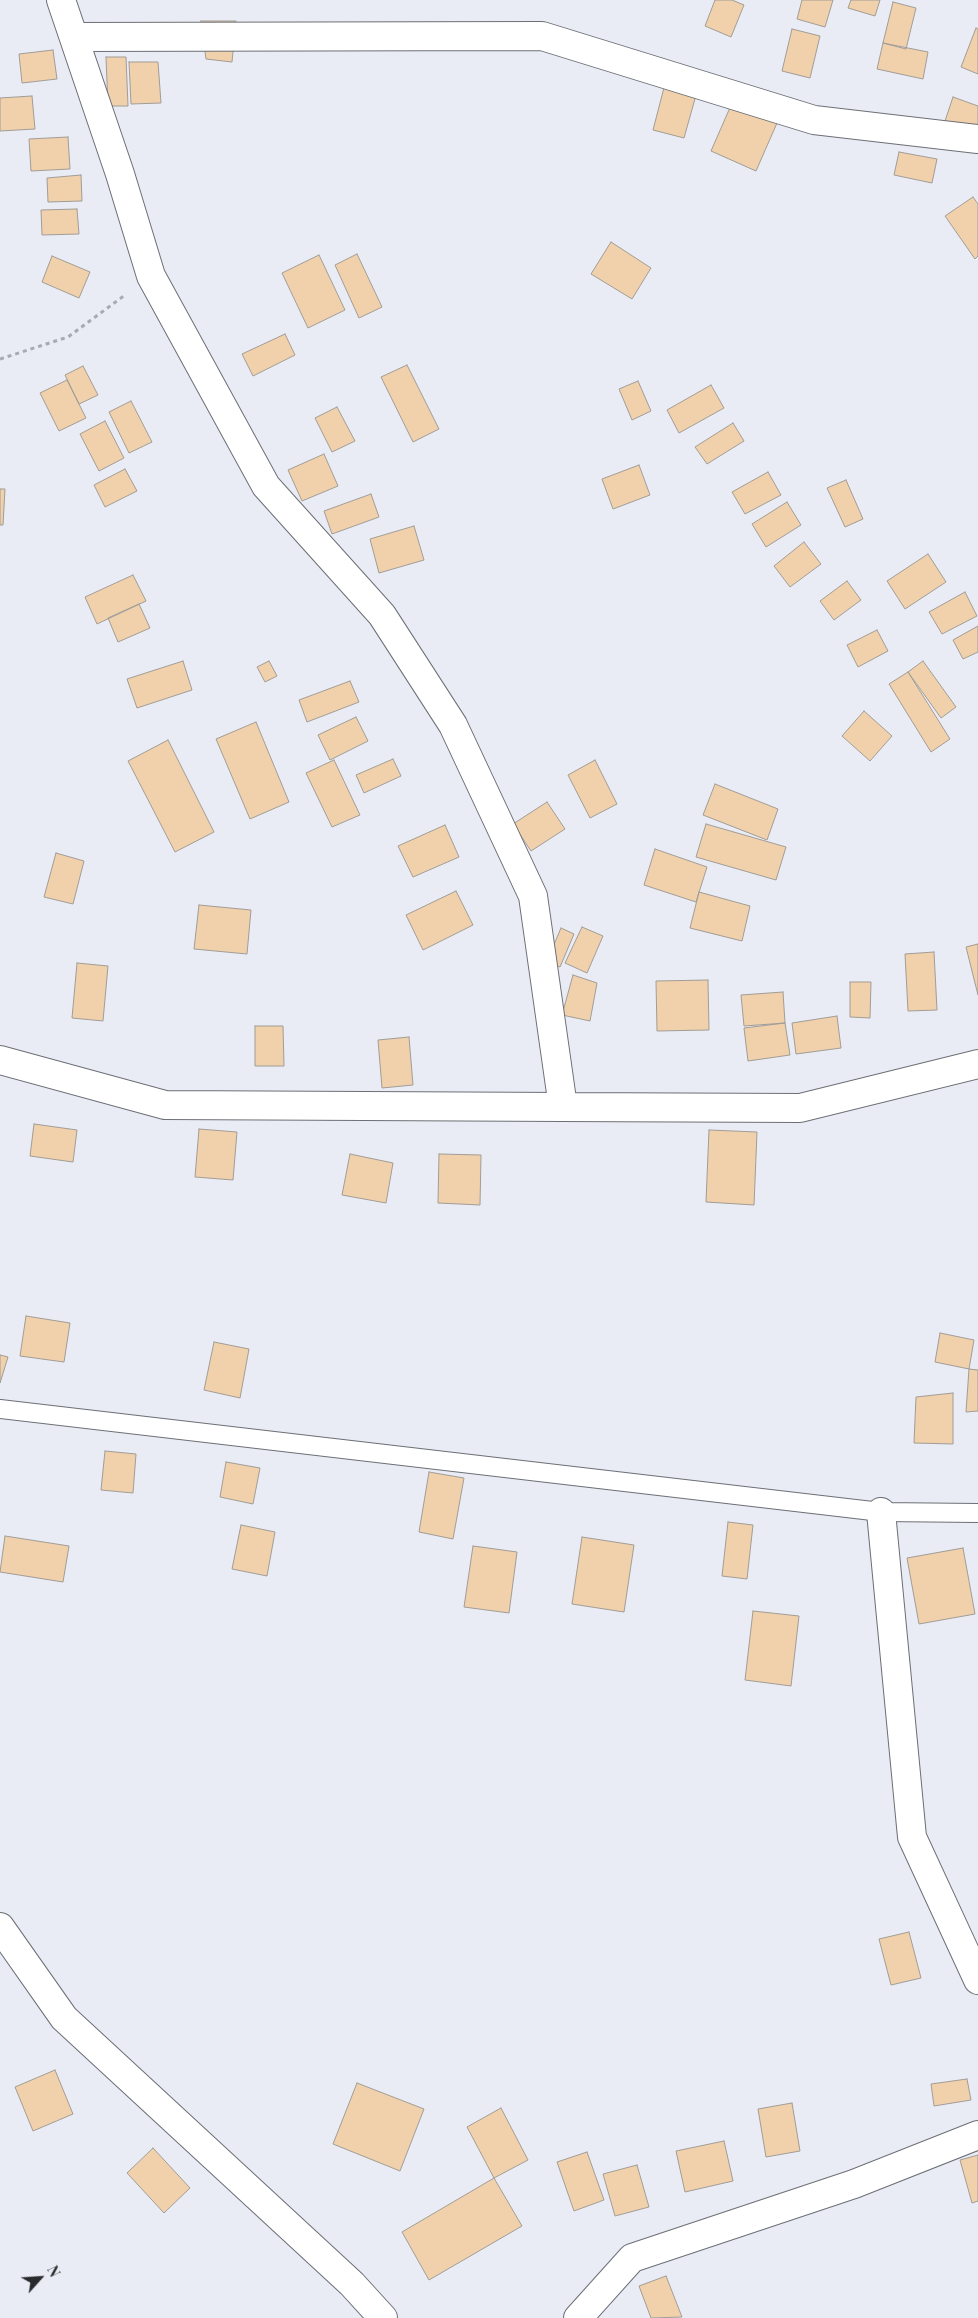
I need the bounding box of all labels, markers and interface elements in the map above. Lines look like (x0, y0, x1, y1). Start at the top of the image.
north arrow (15, 2253, 65, 2303)
text: N (43, 2262, 65, 2280)

